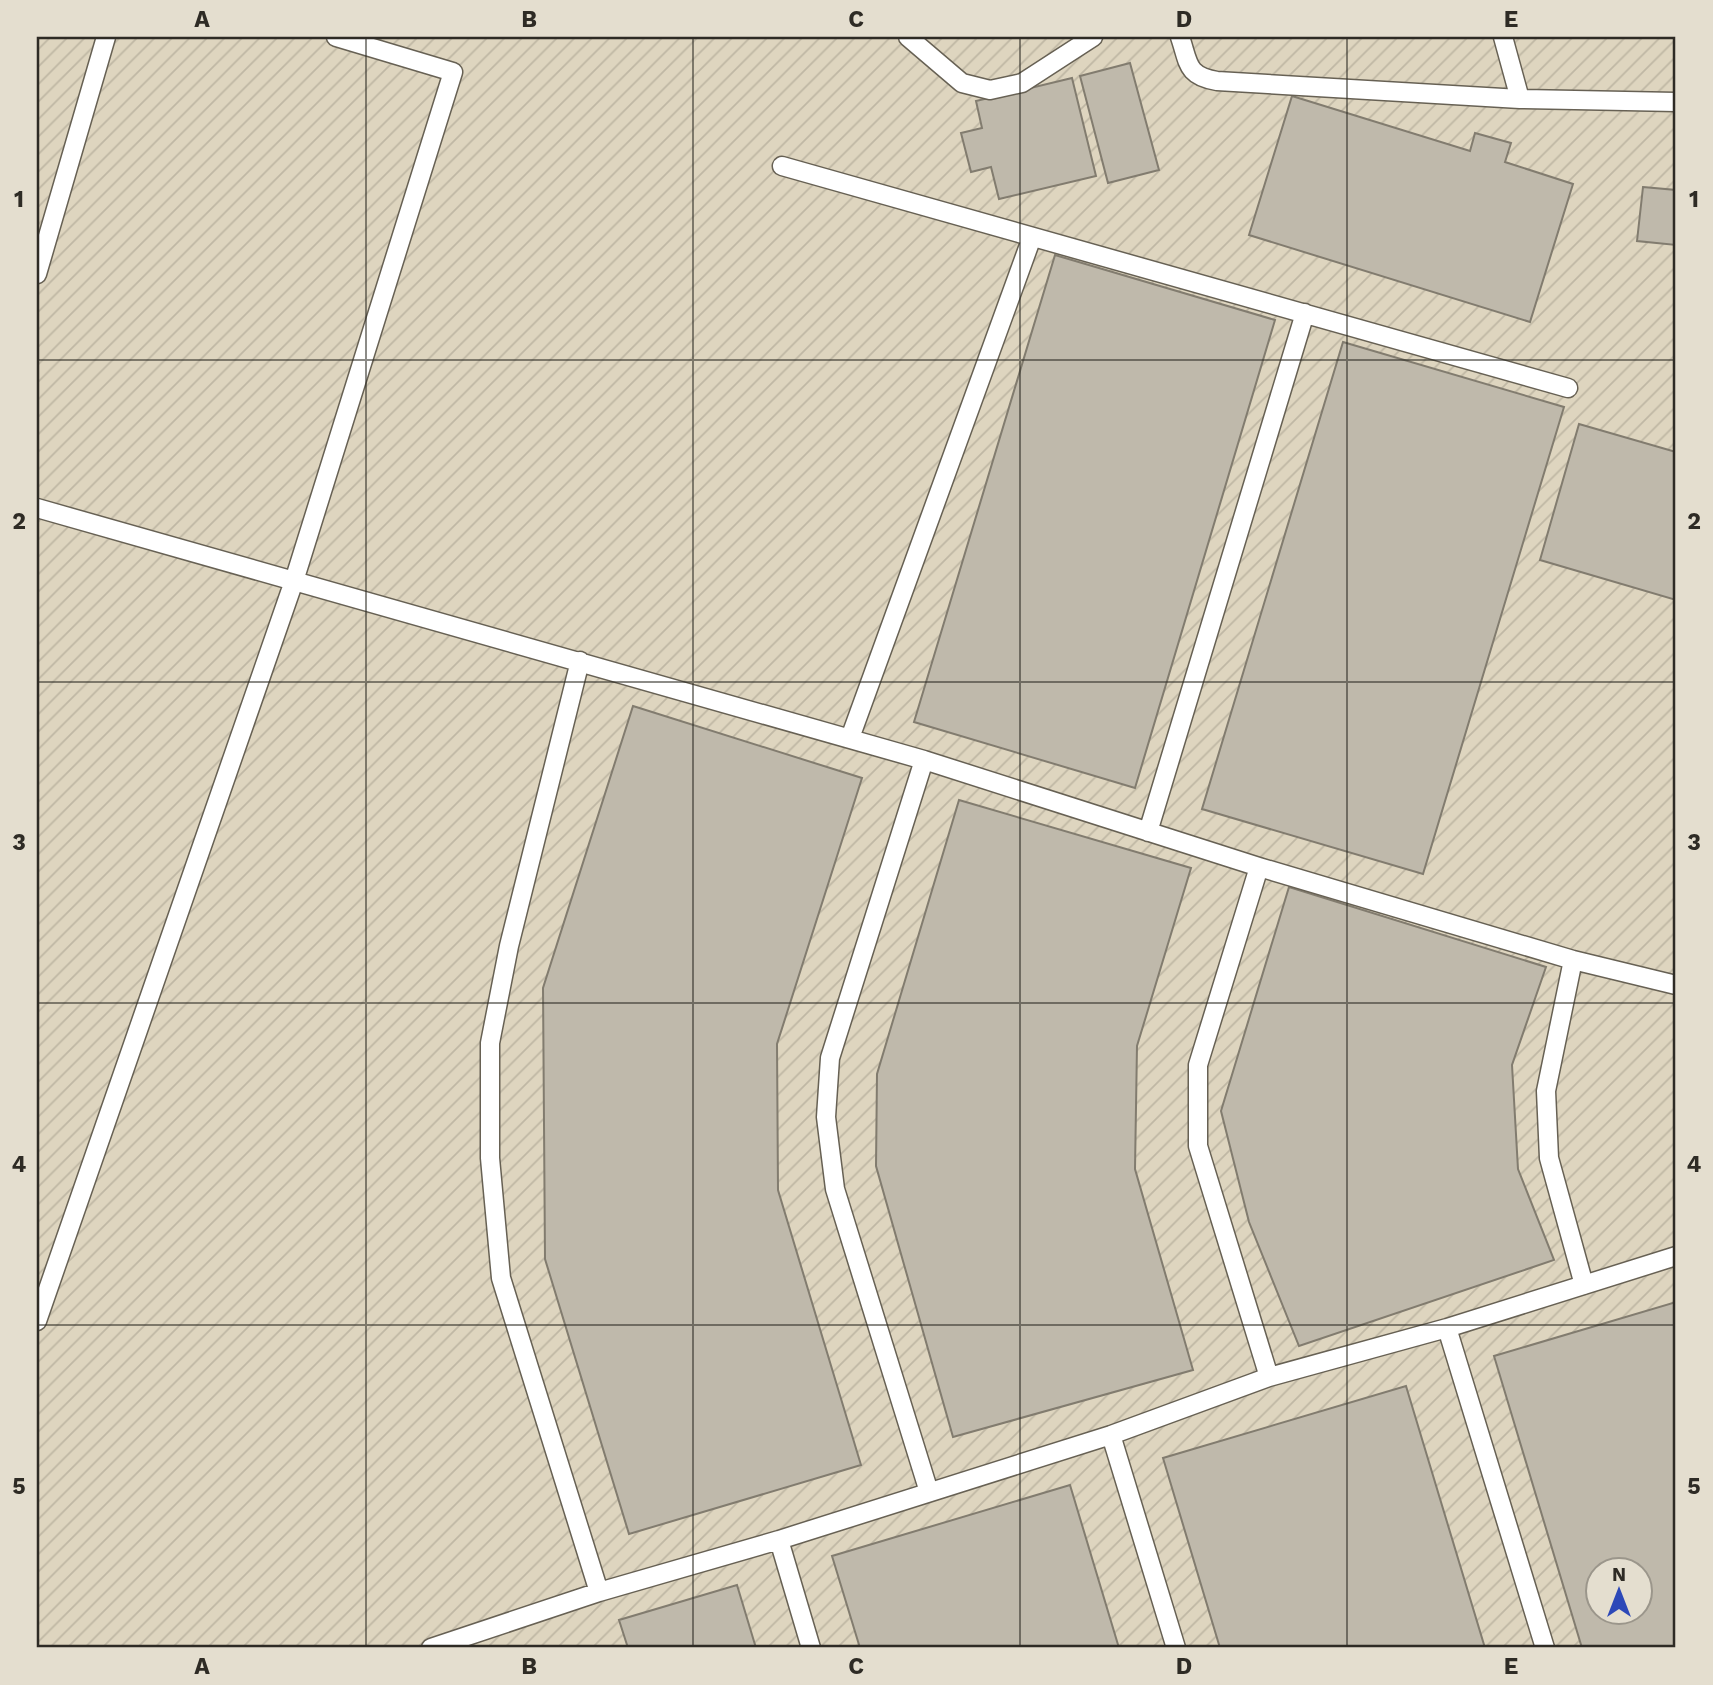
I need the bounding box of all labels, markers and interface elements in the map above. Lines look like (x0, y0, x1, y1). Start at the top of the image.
text: A (194, 6, 210, 33)
text: B (521, 6, 537, 33)
text: C (848, 6, 864, 33)
text: D (1176, 6, 1192, 33)
text: E (1504, 6, 1518, 33)
text: 1 (14, 186, 24, 213)
text: 1 (1689, 186, 1699, 213)
text: 2 (12, 508, 26, 535)
text: 2 (1687, 508, 1701, 535)
text: 3 (12, 829, 26, 856)
text: 3 (1687, 829, 1701, 856)
text: 4 (12, 1151, 27, 1178)
text: 4 (1687, 1151, 1702, 1178)
text: 5 (12, 1473, 26, 1500)
text: 5 (1687, 1473, 1701, 1500)
north arrow (1584, 1556, 1654, 1626)
text: N (1612, 1563, 1626, 1586)
text: A (194, 1653, 210, 1680)
text: B (521, 1653, 537, 1680)
text: C (848, 1653, 864, 1680)
text: D (1176, 1653, 1192, 1680)
text: E (1504, 1653, 1518, 1680)

